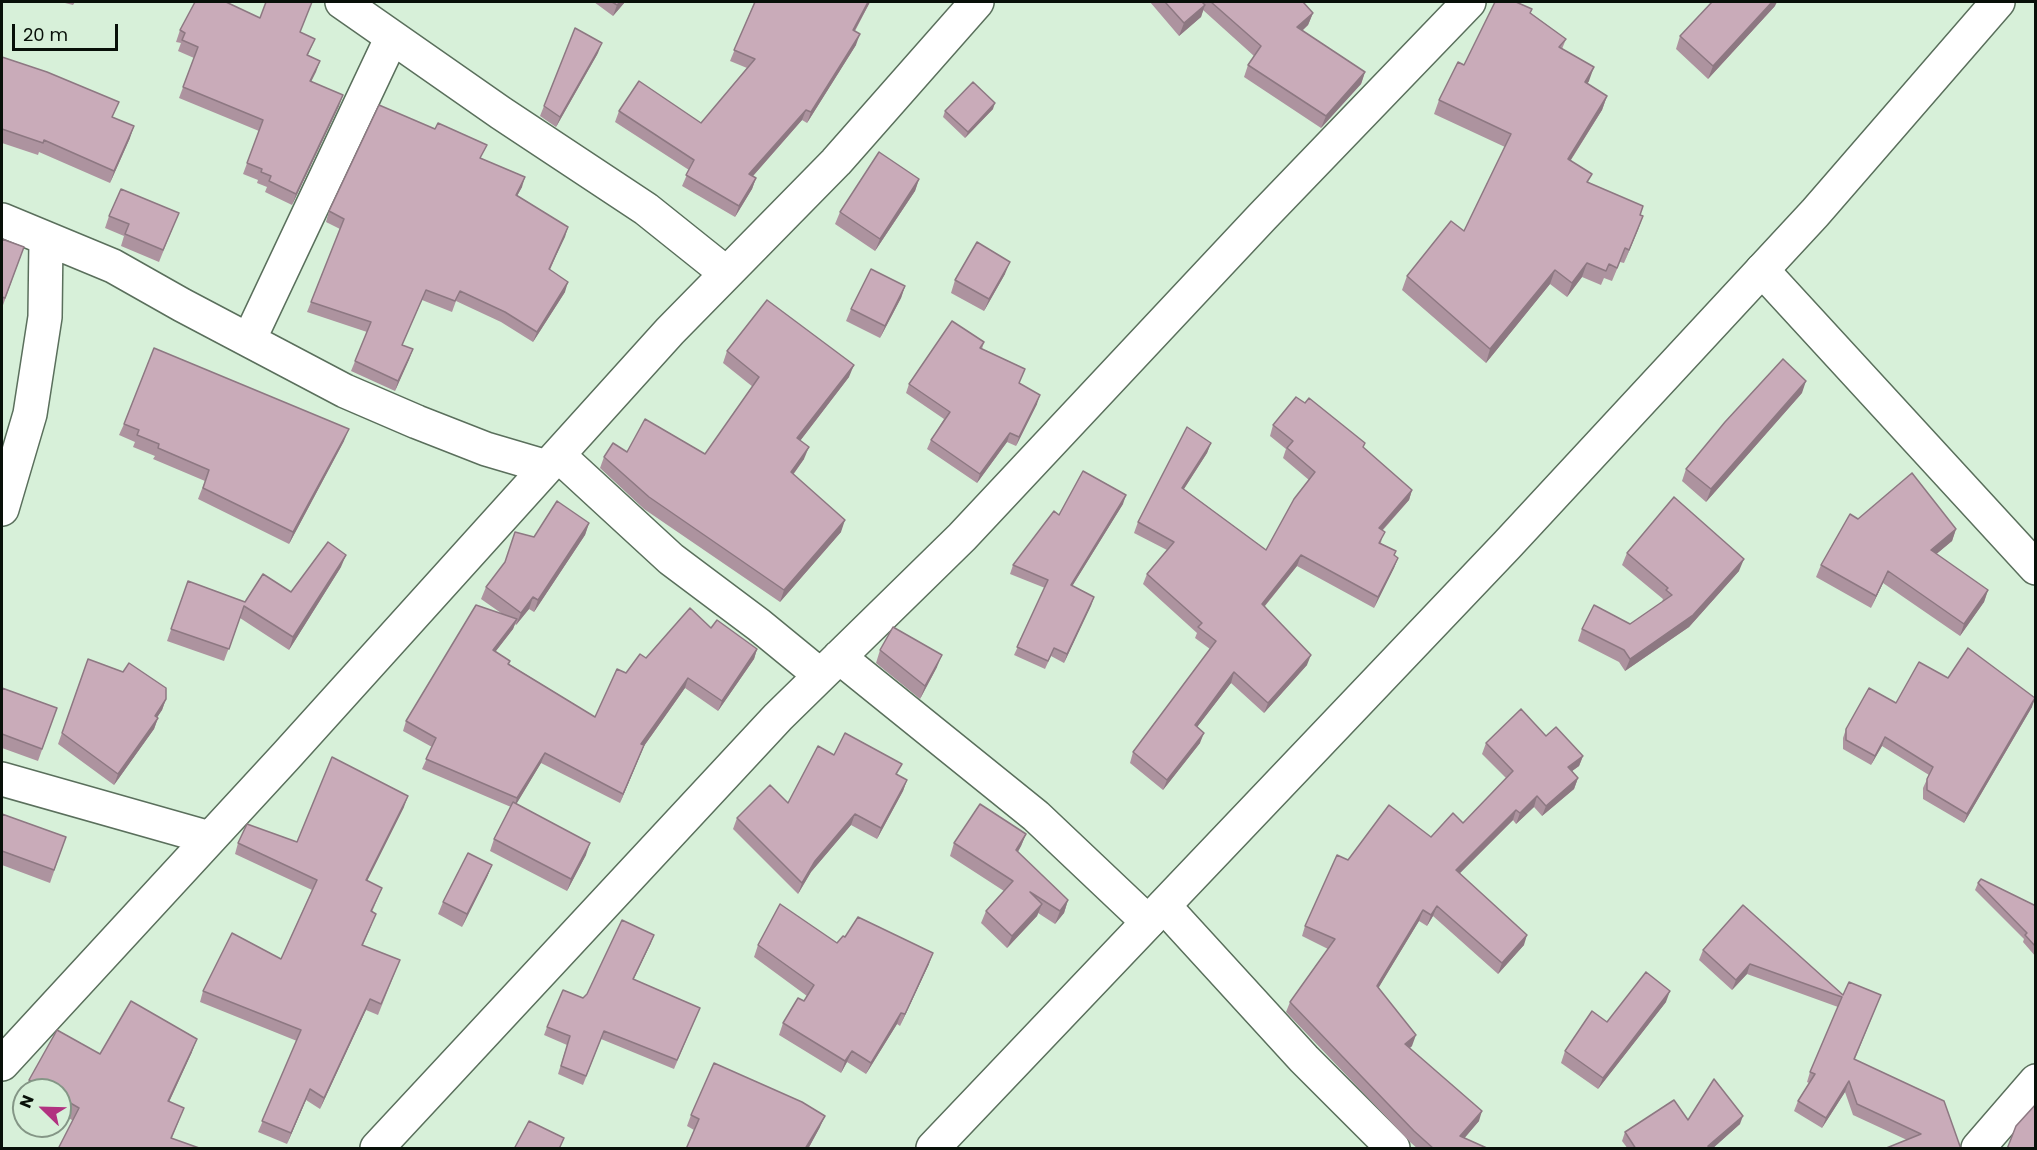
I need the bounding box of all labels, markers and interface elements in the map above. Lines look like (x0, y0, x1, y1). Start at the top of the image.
scale bar (15, 12, 122, 50)
text: 20 m (23, 22, 68, 47)
north arrow (12, 1078, 72, 1138)
text: N (14, 1092, 40, 1112)

